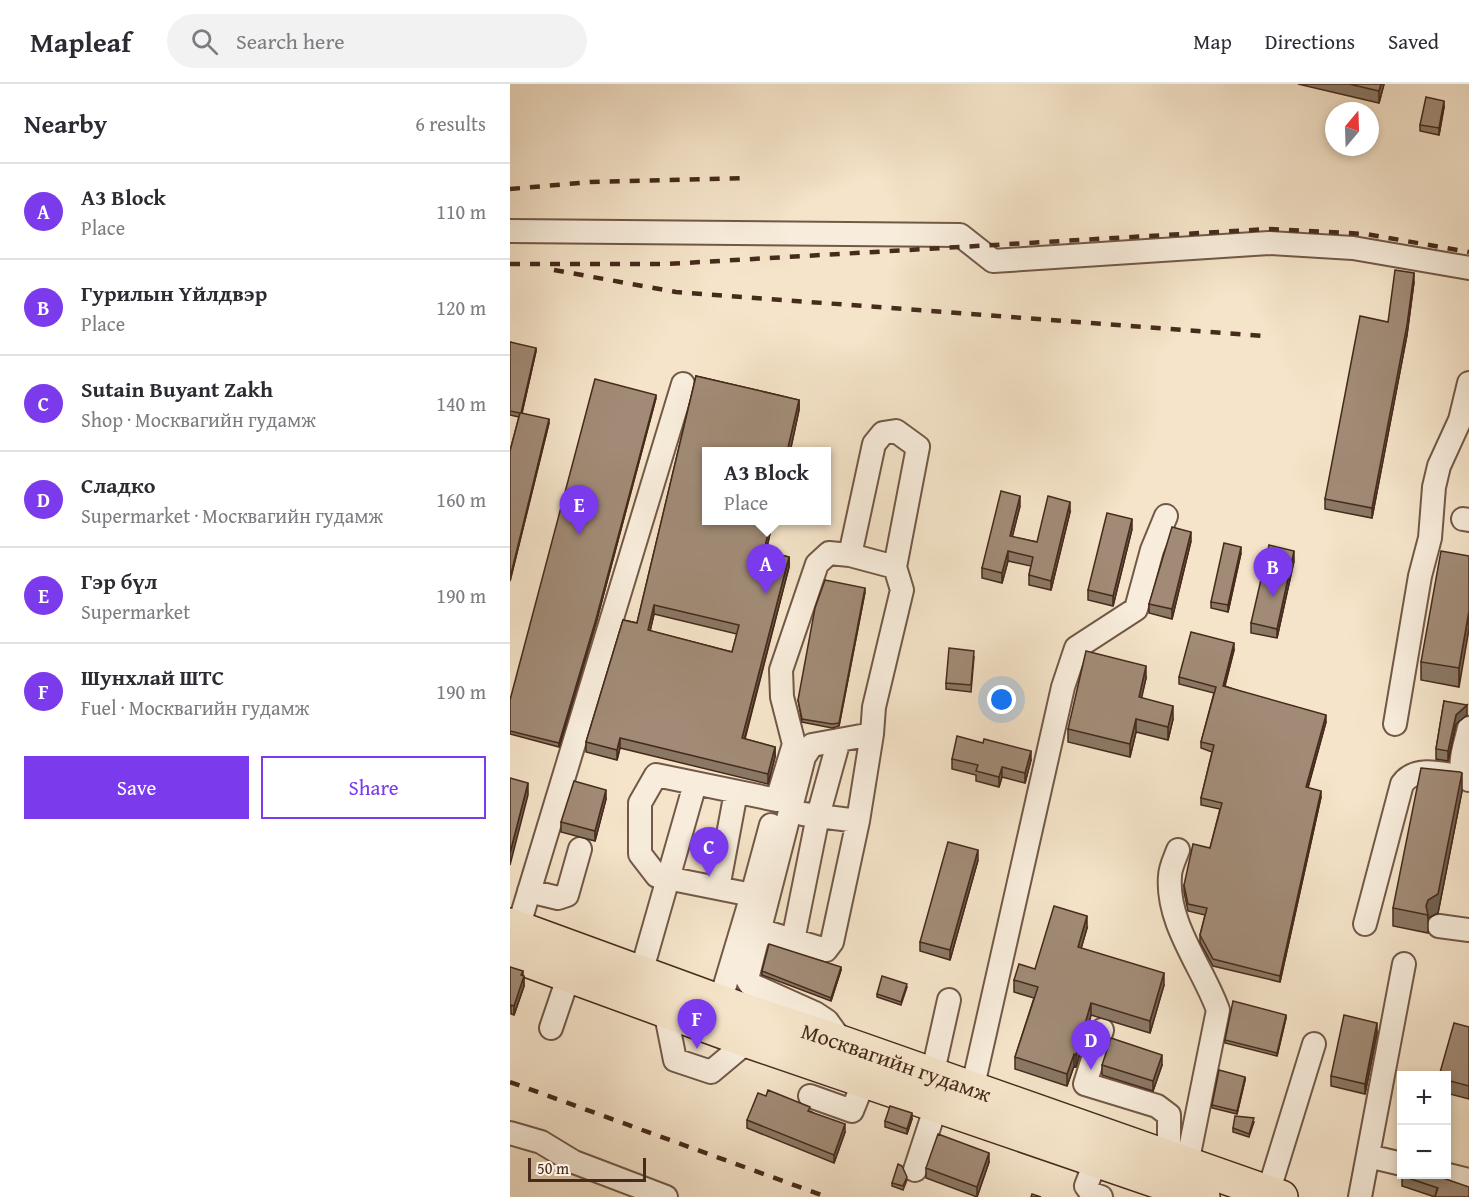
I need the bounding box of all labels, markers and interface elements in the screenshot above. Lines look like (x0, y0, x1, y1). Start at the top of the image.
search box (167, 14, 587, 68)
text: Mapleaf (30, 21, 131, 62)
icon: search (188, 25, 221, 58)
text: Search here (236, 25, 345, 57)
text: Map (1193, 26, 1232, 57)
text: Directions (1265, 26, 1355, 57)
text: Saved (1388, 26, 1439, 57)
north arrow (1325, 102, 1379, 156)
text: Nearby (24, 104, 107, 143)
text: 6 results (415, 109, 486, 138)
text: A3 Block (81, 181, 166, 213)
text: A (37, 197, 50, 226)
text: 110 m (436, 197, 486, 226)
text: Place (81, 213, 125, 242)
text: Гурилын Үйлдвэр (81, 277, 267, 309)
text: B (37, 293, 50, 322)
text: 120 m (436, 293, 486, 322)
text: Place (81, 309, 125, 338)
text: Sutain Buyant Zakh (81, 373, 273, 405)
text: C (38, 389, 49, 418)
text: 140 m (436, 389, 486, 418)
text: Shop · Москвагийн гудамж (81, 405, 316, 434)
popup (702, 447, 831, 525)
text: A3 Block (724, 456, 809, 488)
text: Сладко (81, 469, 155, 501)
text: D (37, 485, 50, 514)
text: 160 m (436, 485, 486, 514)
pin: E (560, 486, 598, 535)
text: Place (724, 488, 768, 517)
text: Supermarket · Москвагийн гудамж (81, 501, 383, 530)
pin: A (746, 544, 786, 594)
pin: B (1254, 548, 1293, 597)
text: Гэр бүл (81, 565, 157, 597)
text: E (38, 581, 49, 610)
text: 190 m (436, 581, 486, 610)
text: Supermarket (81, 597, 190, 626)
text: Шунхлай ШТС (81, 661, 224, 693)
text: F (38, 677, 49, 706)
text: 190 m (436, 677, 486, 706)
your location (987, 685, 1016, 714)
text: Fuel · Москвагийн гудамж (81, 693, 309, 722)
button: Save (24, 756, 249, 819)
button: Share (261, 756, 486, 819)
pin: C (690, 828, 728, 877)
pin: F (678, 1000, 717, 1049)
street label: Москвагийн гудамж (797, 1014, 996, 1110)
pin: D (1072, 1020, 1110, 1070)
map controls (1397, 1071, 1451, 1179)
button: + (1397, 1071, 1451, 1125)
button: − (1397, 1125, 1451, 1179)
scale bar (528, 1155, 646, 1182)
text: 50 m (537, 1156, 569, 1180)

